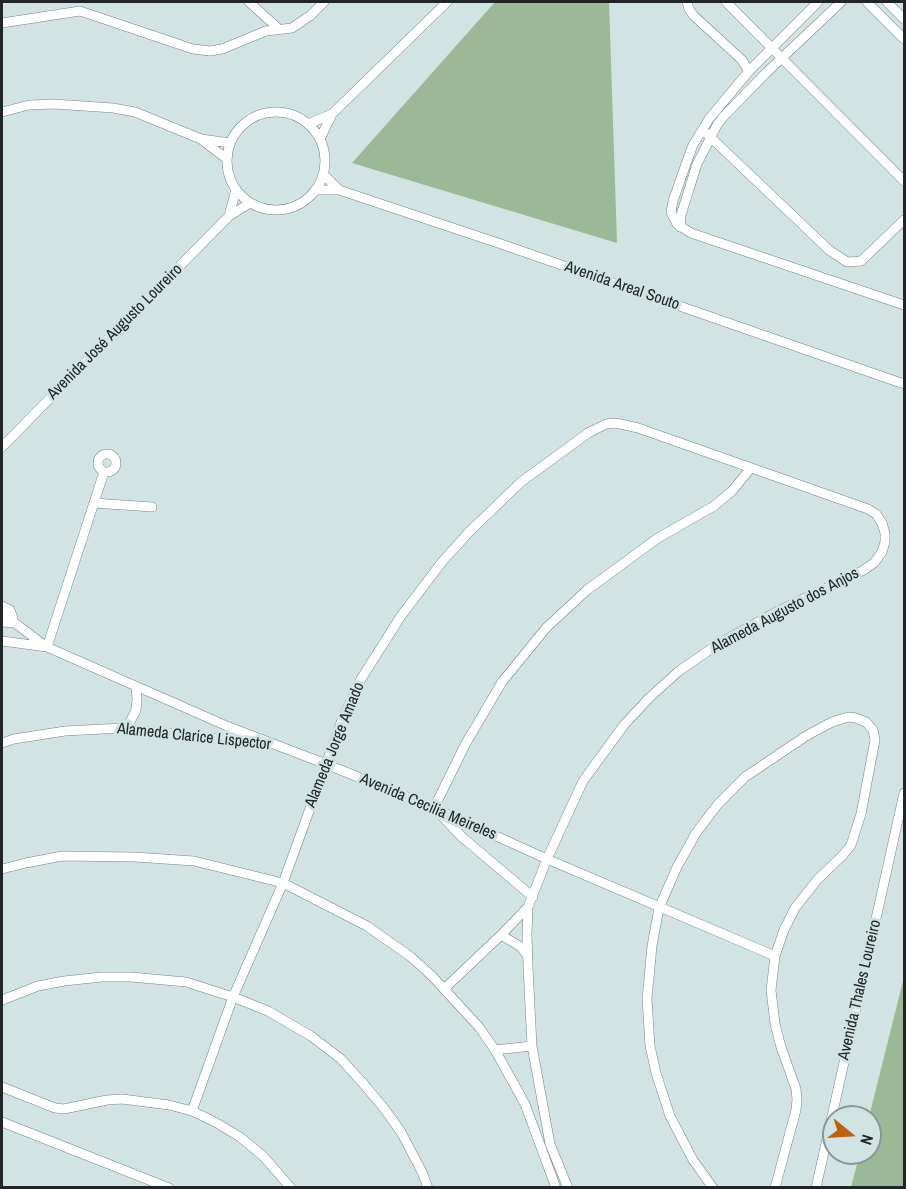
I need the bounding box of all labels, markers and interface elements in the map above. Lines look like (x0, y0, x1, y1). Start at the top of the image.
street label: Avenida Areal Souto (562, 257, 682, 315)
street label: Avenida José Augusto Loureiro (43, 260, 187, 404)
street label: Alameda Augusto dos Anjos (708, 564, 862, 658)
street label: Alameda Jorge Amado (301, 680, 369, 810)
street label: Alameda Clarice Lispector (116, 719, 272, 755)
street label: Avenida Cecilia Meireles (357, 770, 499, 844)
street label: Avenida Thales Loureiro (835, 918, 885, 1062)
north arrow (822, 1105, 882, 1165)
text: N (855, 1132, 879, 1148)

